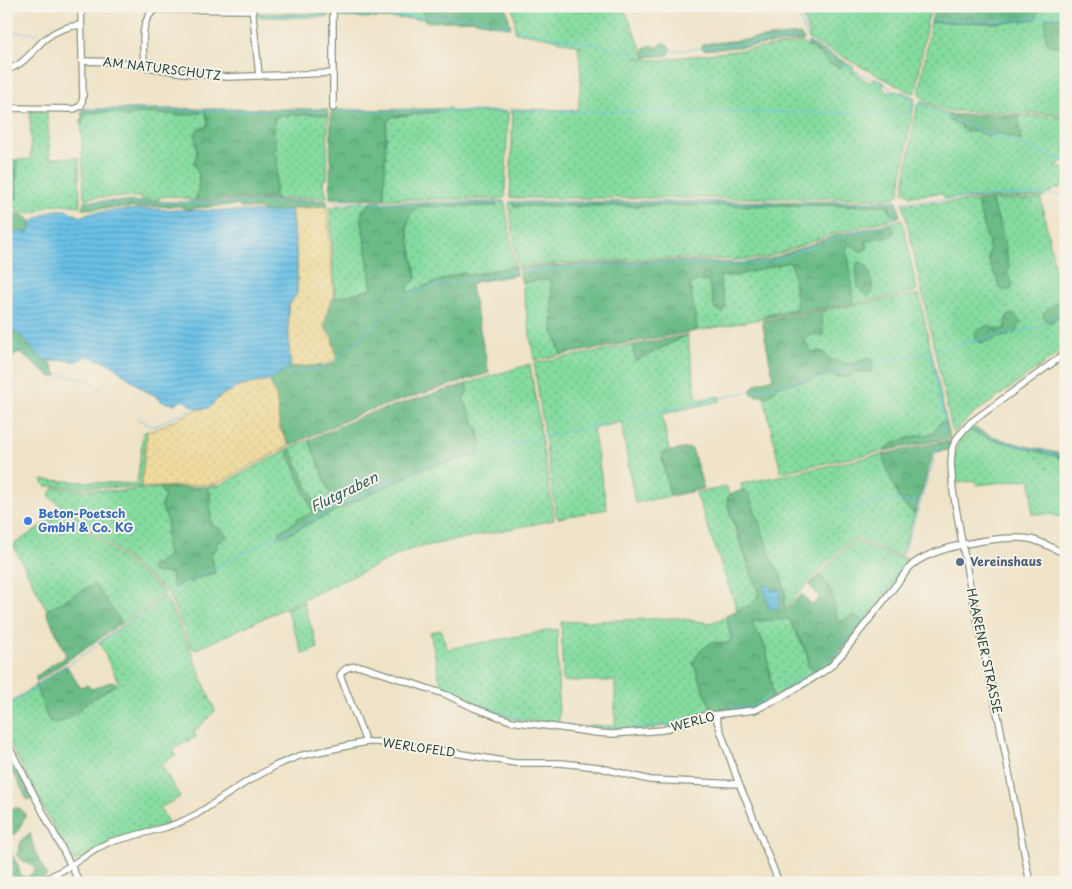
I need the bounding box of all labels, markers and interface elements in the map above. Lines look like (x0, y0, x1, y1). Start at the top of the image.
street label: AM NATURSCHUTZ (102, 52, 222, 84)
water label: Flutgraben (307, 466, 382, 517)
place label: Beton-Poetsch GmbH & Co. KG (38, 504, 133, 536)
marker: Beton-Poetsch GmbH & Co. KG (22, 515, 34, 527)
place label: Vereinshaus (970, 552, 1042, 570)
marker: Vereinshaus (954, 556, 966, 568)
street label: HAARENER STRASSE (963, 586, 1007, 715)
street label: WERLO (669, 707, 717, 736)
street label: WERLOFELD (381, 733, 457, 761)

